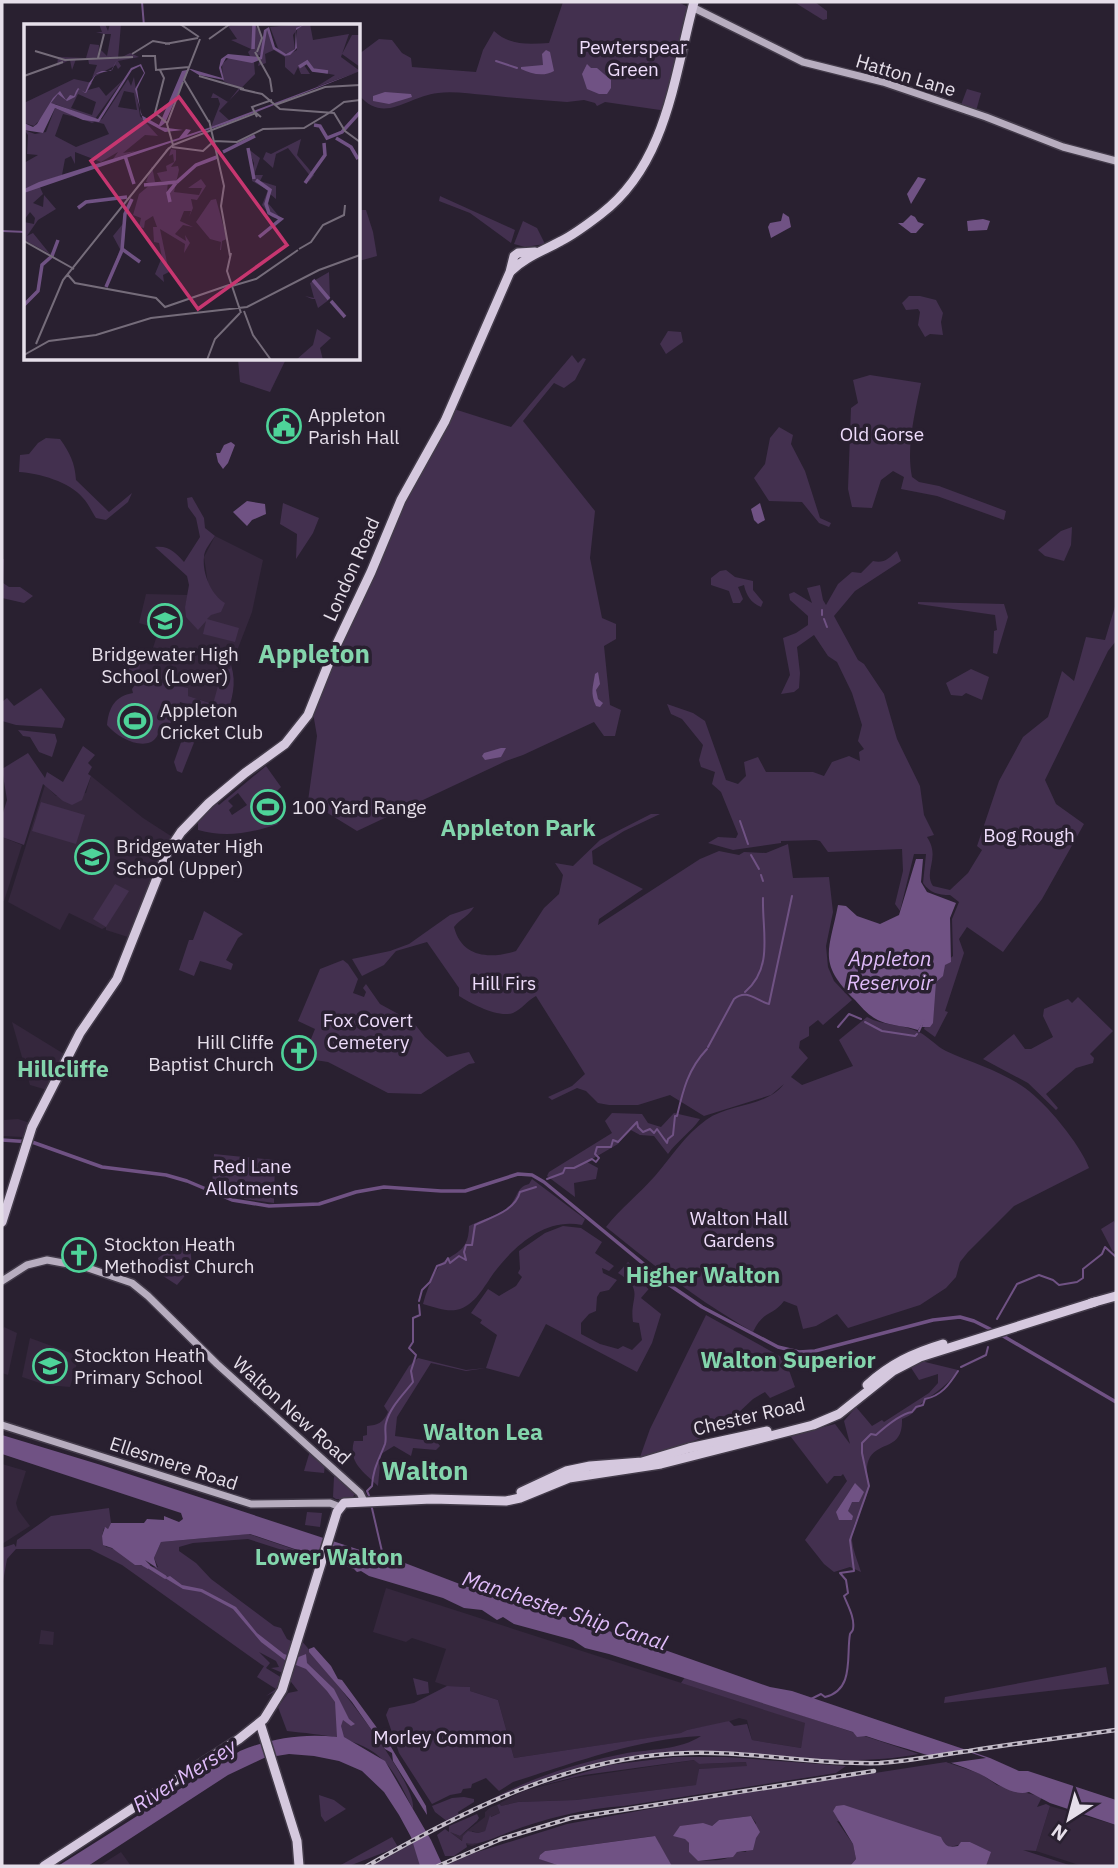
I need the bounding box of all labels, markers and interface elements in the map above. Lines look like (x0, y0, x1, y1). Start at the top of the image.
inset map (24, 24, 360, 360)
park label: Pewterspear Green (579, 35, 687, 81)
street label: Hatton Lane (853, 48, 959, 102)
place label: Appleton Parish Hall (308, 403, 400, 449)
public building icon: Appleton Parish Hall (265, 407, 303, 445)
park label: Old Gorse (840, 422, 924, 446)
street label: London Road (317, 513, 385, 625)
school or university icon: Bridgewater High School (Lower) (146, 602, 184, 640)
district label: Appleton (258, 636, 370, 670)
place label: Bridgewater High School (Lower) (91, 642, 239, 688)
place label: Appleton Cricket Club (160, 698, 263, 744)
sports icon: Appleton Cricket Club (116, 702, 154, 740)
sports icon: 100 Yard Range (249, 788, 287, 826)
place label: 100 Yard Range (292, 795, 427, 819)
district label: Appleton Park (441, 812, 596, 842)
park label: Bog Rough (983, 823, 1075, 847)
place label: Bridgewater High School (Upper) (116, 834, 263, 880)
school or university icon: Bridgewater High School (Upper) (73, 838, 111, 876)
water label: Appleton Reservoir (847, 944, 935, 996)
park label: Hill Firs (472, 971, 536, 995)
park label: Fox Covert Cemetery (323, 1008, 413, 1054)
place label: Hill Cliffe Baptist Church (148, 1030, 274, 1076)
church icon: Hill Cliffe Baptist Church (280, 1034, 318, 1072)
district label: Hillcliffe (17, 1053, 109, 1083)
park label: Red Lane Allotments (205, 1154, 299, 1200)
park label: Walton Hall Gardens (690, 1206, 788, 1252)
place label: Stockton Heath Methodist Church (104, 1232, 255, 1278)
church icon: Stockton Heath Methodist Church (60, 1236, 98, 1274)
district label: Higher Walton (626, 1259, 780, 1289)
place label: Stockton Heath Primary School (74, 1343, 206, 1389)
district label: Walton Superior (700, 1344, 876, 1374)
school or university icon: Stockton Heath Primary School (31, 1347, 69, 1385)
street label: Walton New Road (228, 1351, 356, 1469)
street label: Chester Road (691, 1391, 807, 1441)
district label: Walton Lea (423, 1416, 543, 1446)
street label: Ellesmere Road (107, 1431, 241, 1495)
district label: Walton (381, 1453, 469, 1487)
district label: Lower Walton (255, 1541, 403, 1571)
water label: Manchester Ship Canal (459, 1564, 671, 1656)
park label: Morley Common (373, 1725, 513, 1749)
water label: River Mersey (127, 1732, 242, 1818)
north arrow (1034, 1784, 1104, 1854)
text: N (1046, 1819, 1072, 1847)

